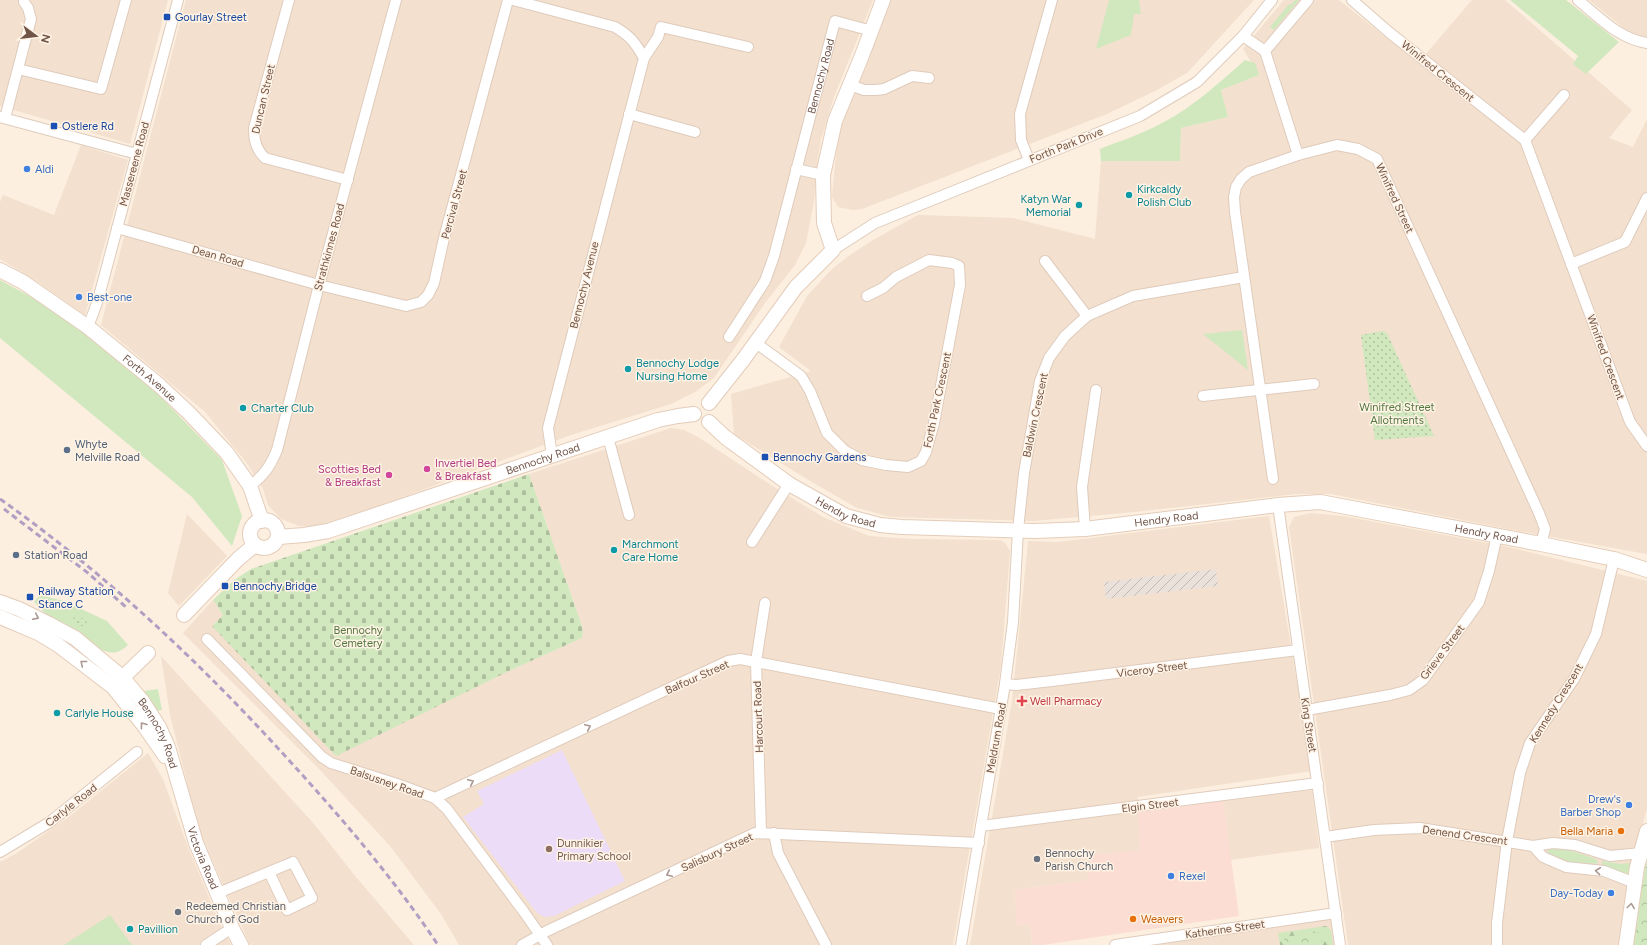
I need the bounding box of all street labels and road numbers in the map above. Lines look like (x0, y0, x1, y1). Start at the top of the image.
street label: Bennochy Road (805, 37, 837, 115)
street label: Winifred Crescent (1399, 38, 1477, 105)
street label: Duncan Street (249, 63, 278, 135)
street label: Massereene Road (117, 120, 152, 208)
street label: Forth Park Drive (1028, 125, 1105, 166)
street label: Winifred Street (1373, 161, 1416, 235)
street label: Percival Street (439, 168, 470, 240)
street label: Strathkinnes Road (312, 202, 347, 292)
street label: Bennochy Avenue (567, 240, 602, 330)
street label: Dean Road (190, 243, 245, 270)
street label: Winifred Crescent (1584, 313, 1627, 402)
street label: Forth Park Crescent (921, 351, 954, 449)
street label: Forth Avenue (120, 352, 179, 405)
street label: Baldwin Crescent (1020, 372, 1051, 459)
street label: Bennochy Road (504, 441, 582, 478)
street label: Hendry Road (813, 494, 877, 531)
street label: Hendry Road (1134, 509, 1199, 530)
street label: Hendry Road (1453, 522, 1519, 547)
street label: Grieve Street (1417, 622, 1467, 682)
street label: Balfour Street (663, 658, 731, 697)
street label: Viceroy Street (1116, 659, 1188, 680)
street label: Kennedy Crescent (1527, 661, 1586, 745)
street label: Harcourt Road (751, 681, 766, 753)
street label: Bennochy Road (135, 695, 180, 770)
street label: King Street (1298, 697, 1319, 753)
street label: Meldrum Road (984, 702, 1009, 774)
street label: Balsusney Road (348, 764, 425, 801)
street label: Carlyle Road (43, 781, 100, 830)
street label: Elgin Street (1121, 796, 1179, 815)
street label: Denend Crescent (1421, 823, 1508, 848)
street label: Victoria Road (185, 825, 221, 891)
street label: Salisbury Street (679, 830, 755, 875)
street label: Katherine Street (1184, 917, 1266, 942)

